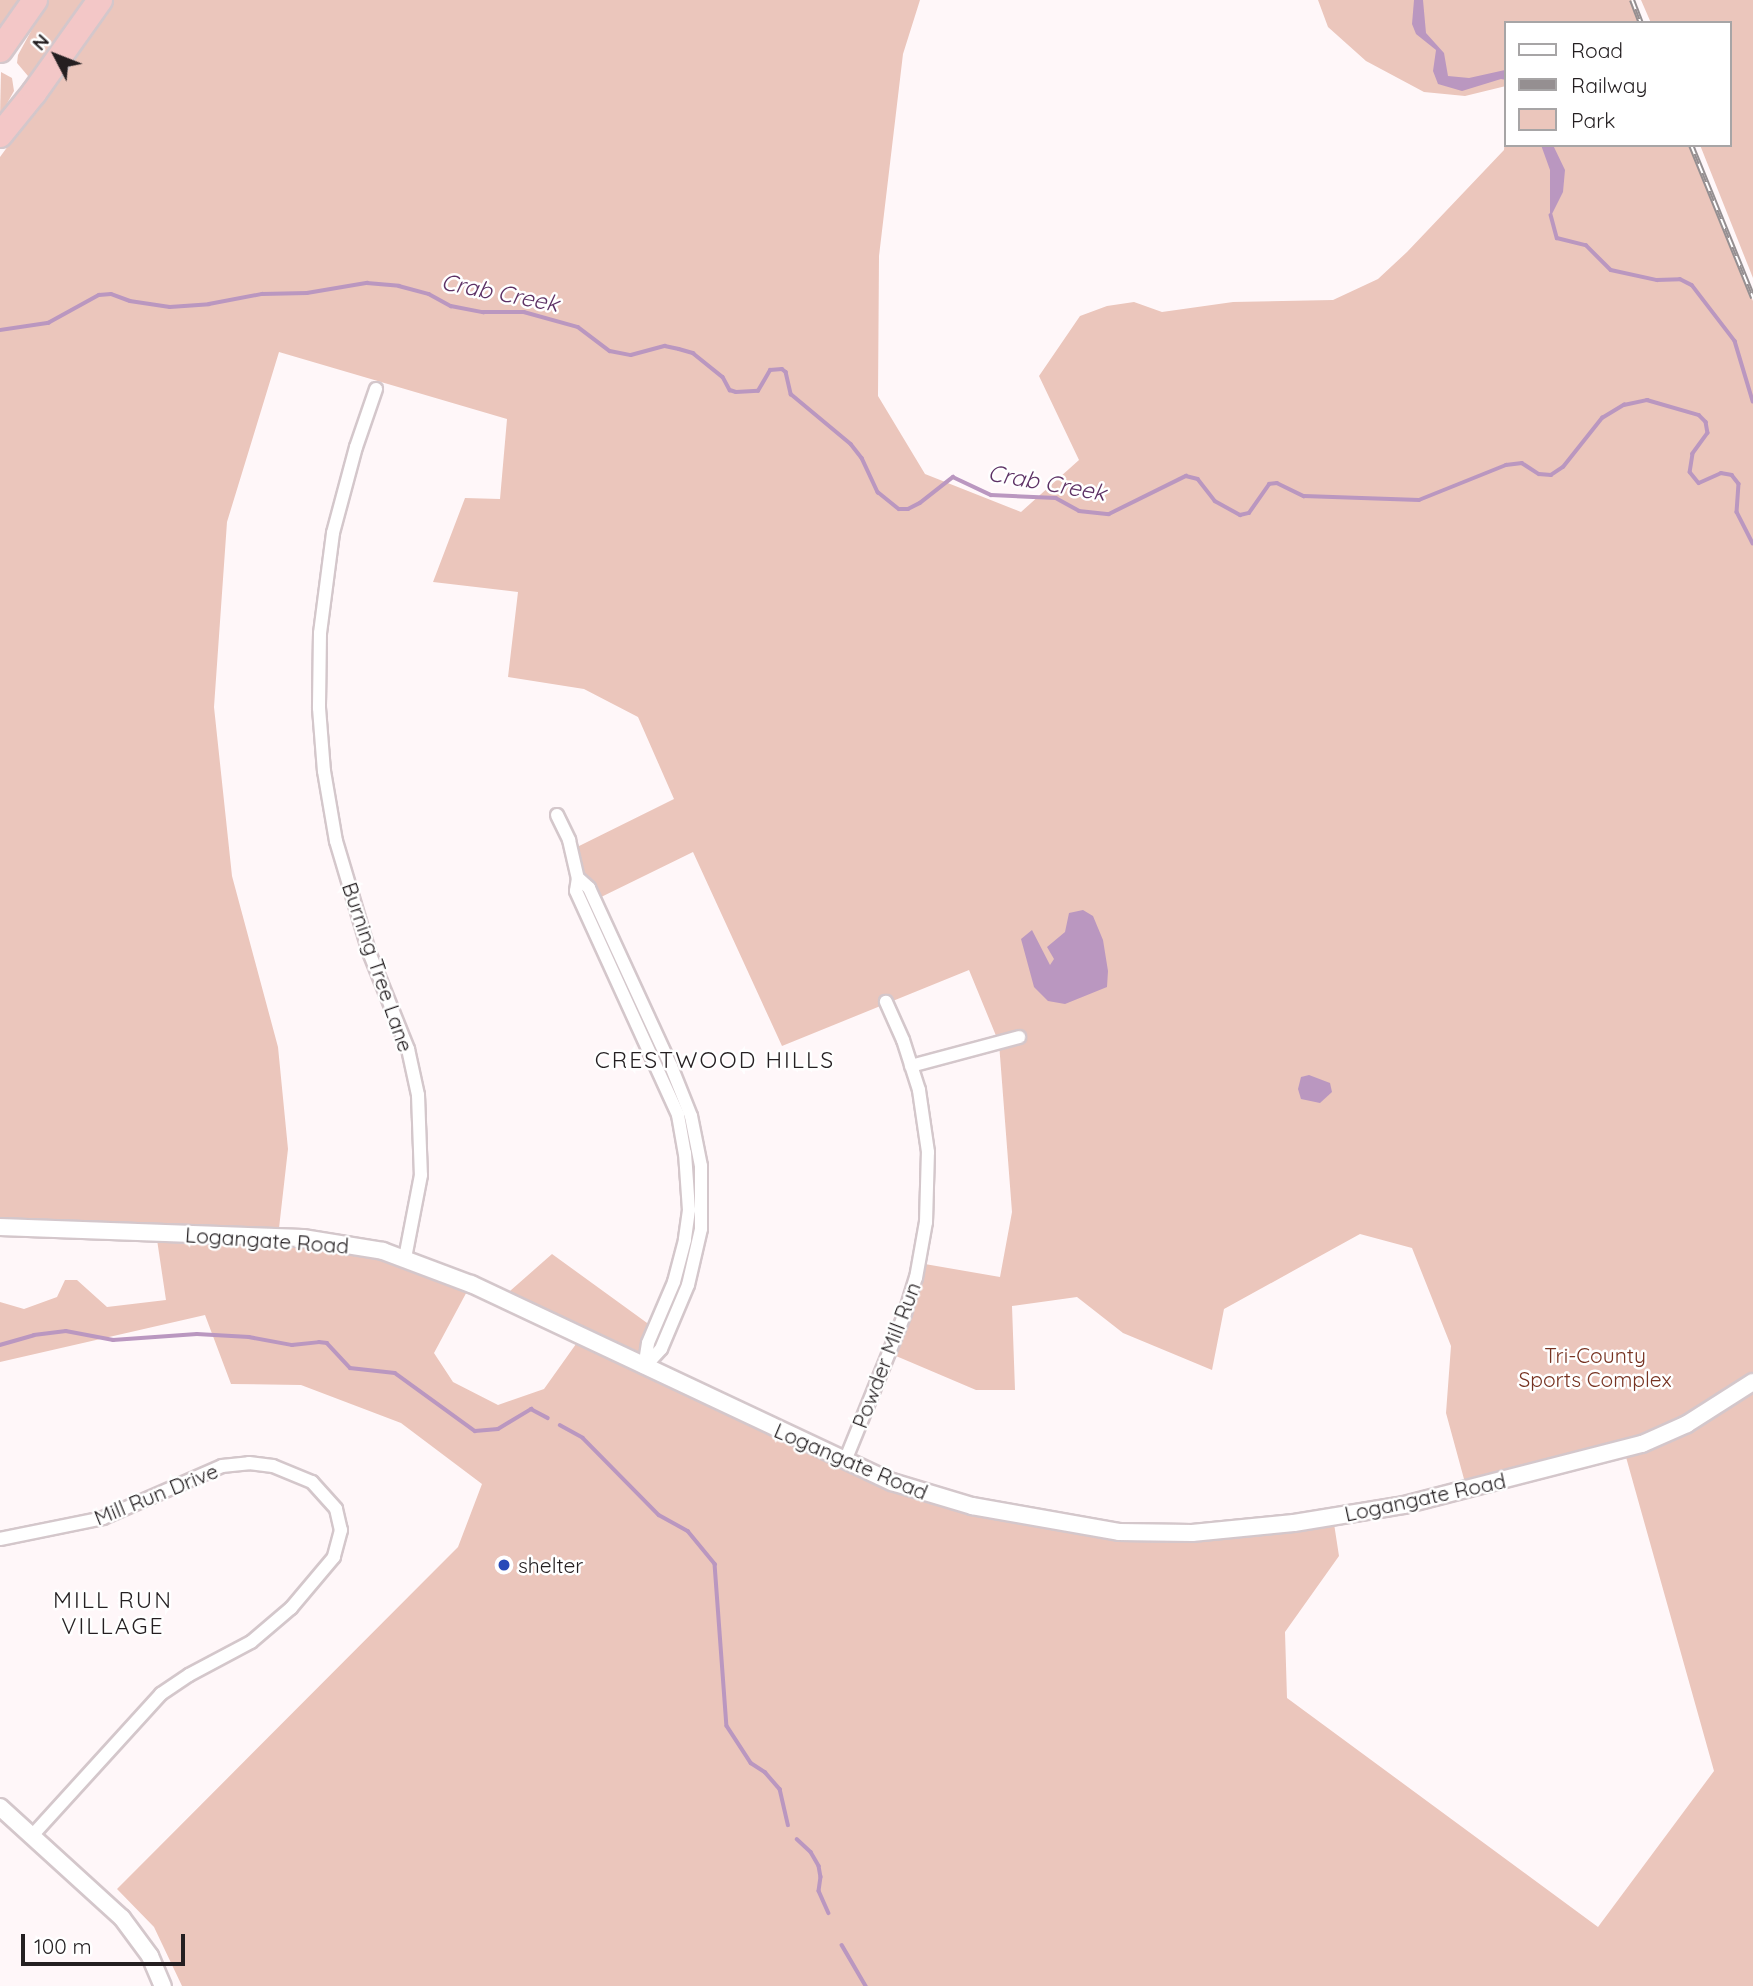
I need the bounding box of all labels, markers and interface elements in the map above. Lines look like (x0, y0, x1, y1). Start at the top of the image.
north arrow (21, 21, 91, 91)
legend (1504, 21, 1732, 147)
text: N (27, 29, 54, 55)
text: Road (1571, 37, 1623, 63)
text: Railway (1571, 72, 1647, 98)
text: Park (1571, 107, 1615, 133)
water label: Crab Creek (439, 268, 561, 318)
water label: Crab Creek (986, 459, 1108, 507)
street label: Burning Tree Lane (337, 879, 419, 1055)
district label: CRESTWOOD HILLS (597, 1046, 833, 1074)
street label: Logangate Road (184, 1222, 350, 1258)
street label: Powder Mill Run (847, 1278, 925, 1432)
park label: Tri-County Sports Complex (1518, 1342, 1672, 1392)
street label: Logangate Road (771, 1417, 931, 1505)
street label: Mill Run Drive (90, 1458, 222, 1530)
street label: Logangate Road (1342, 1468, 1508, 1526)
place label: shelter (518, 1552, 583, 1578)
marker: shelter (496, 1557, 512, 1573)
district label: MILL RUN VILLAGE (54, 1586, 172, 1640)
scale bar (24, 1920, 189, 1964)
text: 100 m (34, 1933, 92, 1959)

